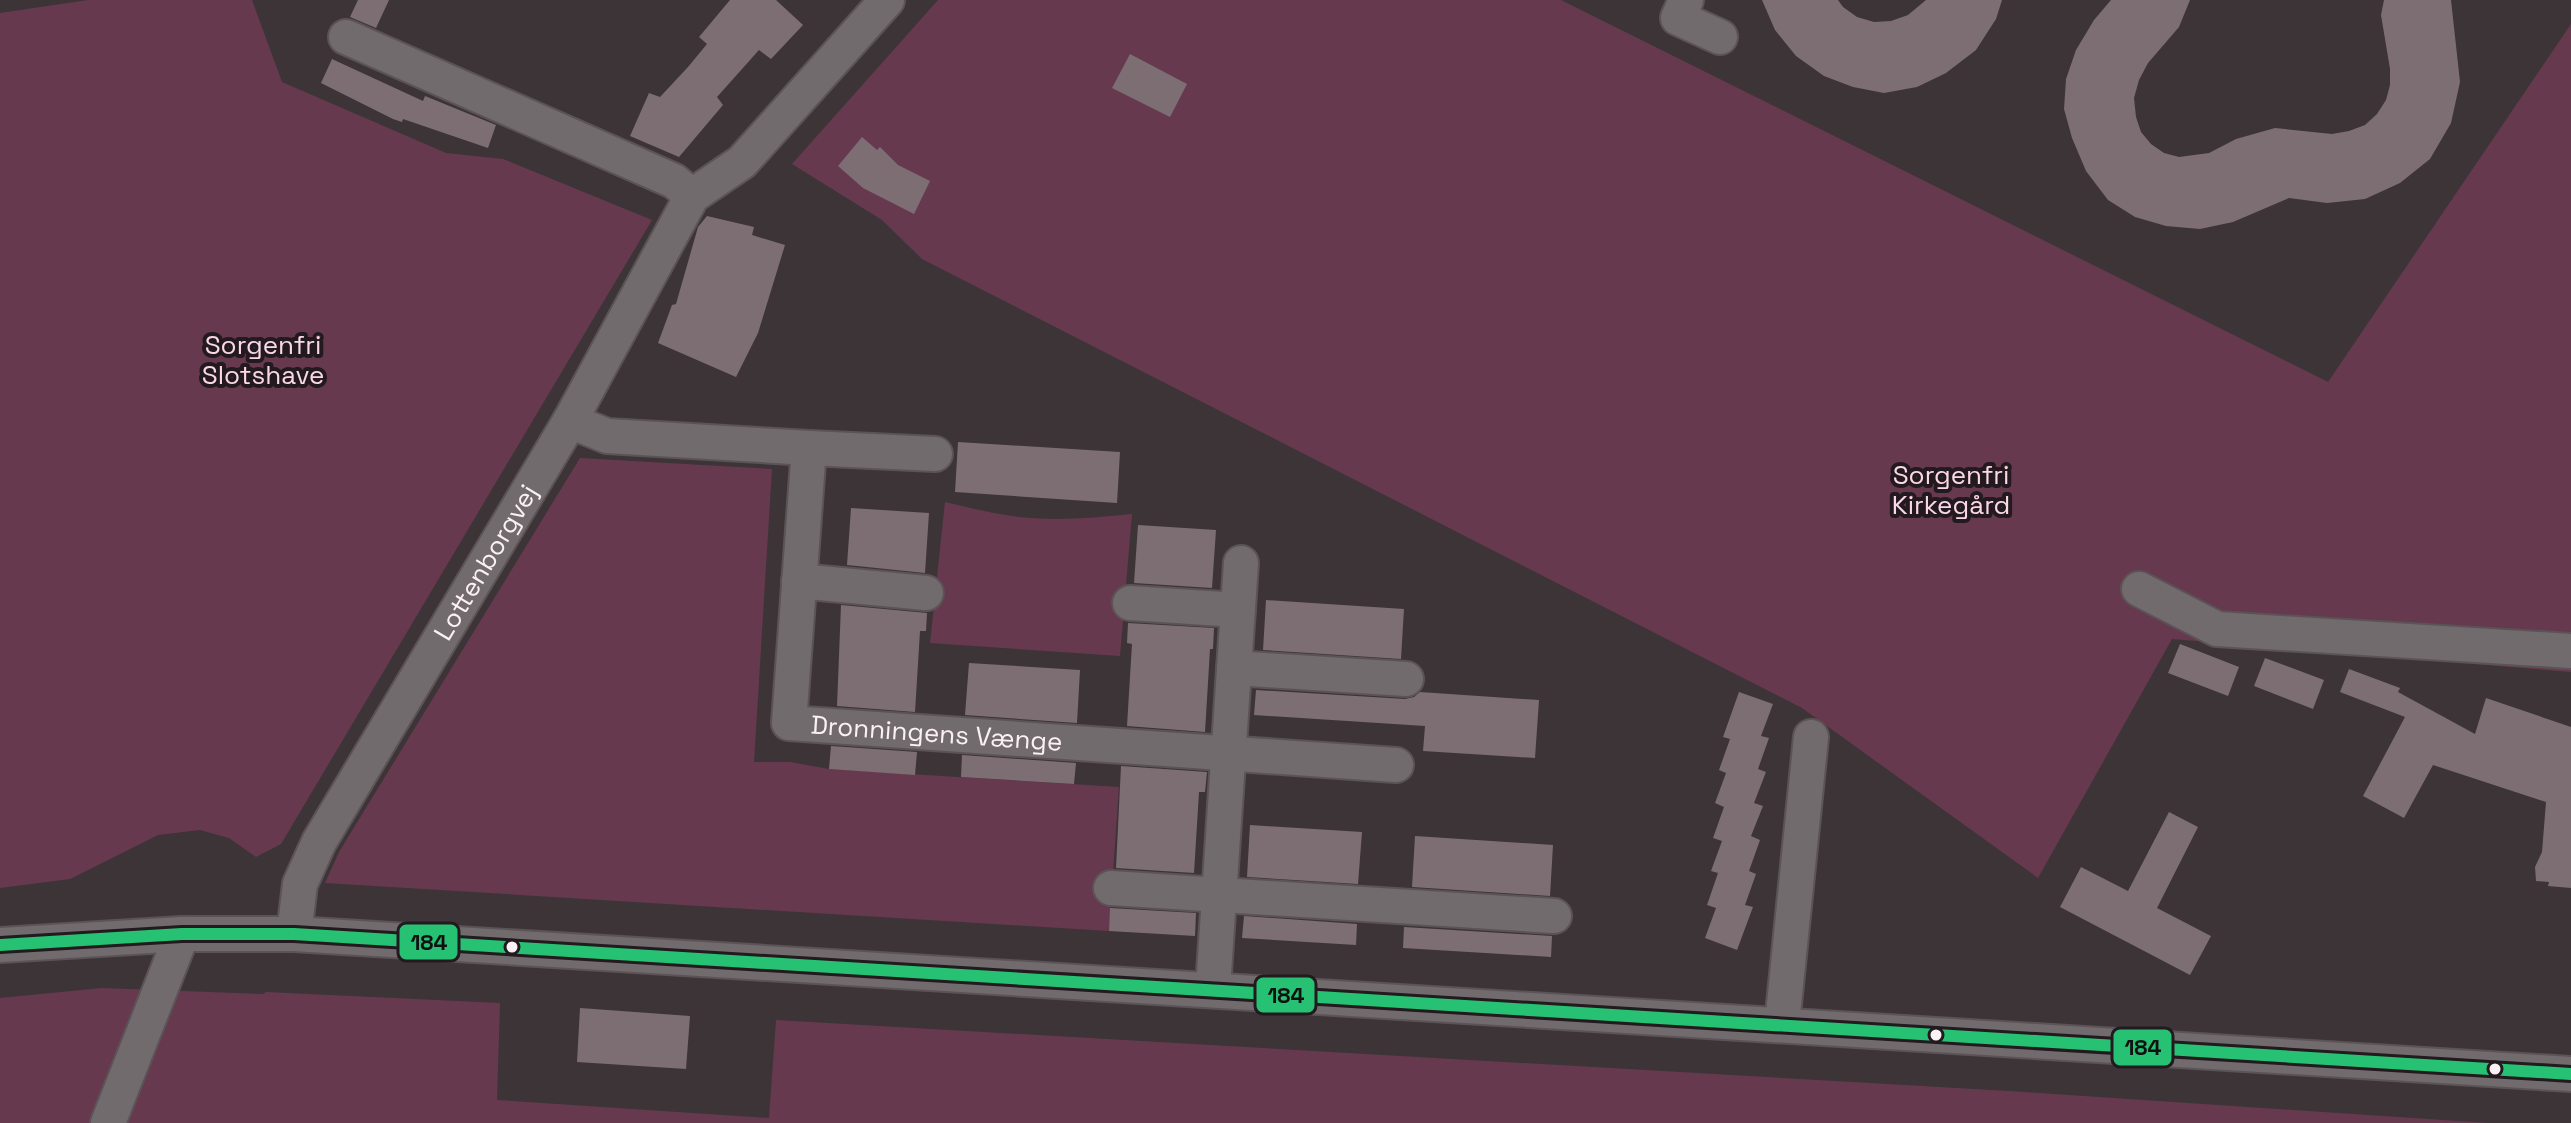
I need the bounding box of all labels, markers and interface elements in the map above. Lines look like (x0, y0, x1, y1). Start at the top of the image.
park label: Sorgenfri Slotshave (202, 328, 324, 392)
park label: Sorgenfri Kirkegård (1892, 458, 2010, 522)
street label: Lottenborgvej (426, 478, 545, 647)
street label: Dronningens Vænge (810, 708, 1064, 759)
line badge: 184 (398, 923, 459, 961)
text: 184 (410, 928, 448, 956)
unlabelled marker (504, 939, 520, 955)
line badge: 184 (1255, 976, 1316, 1014)
text: 184 (1267, 981, 1305, 1009)
unlabelled marker (1928, 1027, 1944, 1043)
line badge: 184 (2112, 1028, 2173, 1067)
text: 184 (2124, 1033, 2162, 1061)
unlabelled marker (2487, 1061, 2503, 1077)

